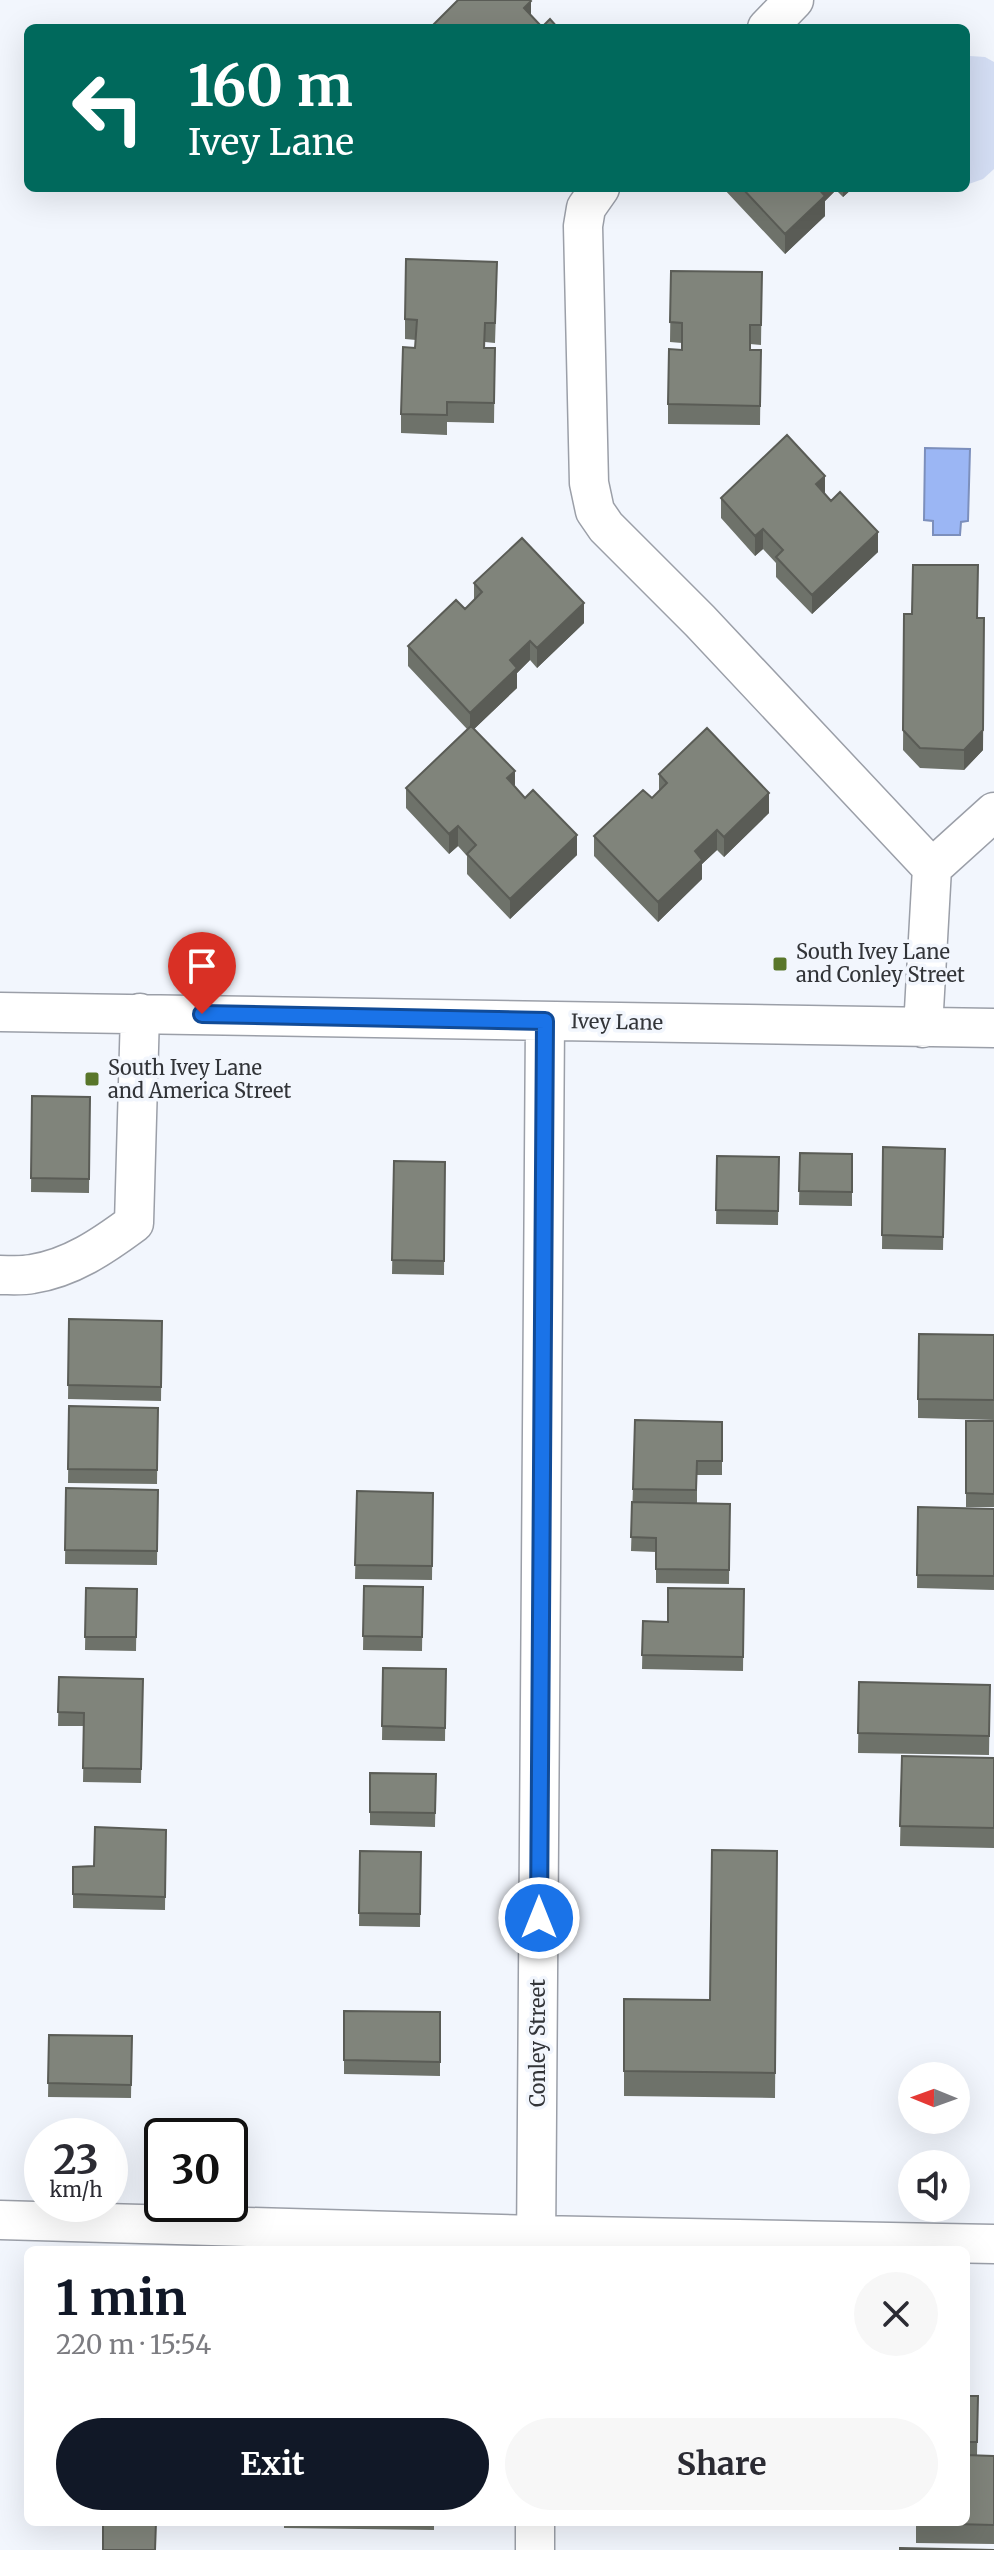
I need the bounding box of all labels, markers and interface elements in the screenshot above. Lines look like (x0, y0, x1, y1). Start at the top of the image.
text: 160 m (188, 51, 353, 121)
icon: left (56, 56, 160, 160)
text: Ivey Lane (188, 120, 354, 165)
pin (168, 932, 236, 1014)
place label: South Ivey Lane and Conley Street (796, 939, 965, 987)
icon: arrive (180, 944, 224, 988)
marker: South Ivey Lane and Conley Street (771, 955, 789, 973)
street label: Ivey Lane (571, 1008, 663, 1035)
place label: South Ivey Lane and America Street (108, 1055, 291, 1103)
marker: South Ivey Lane and America Street (83, 1070, 101, 1088)
position arrow (497, 1876, 581, 1960)
street label: Conley Street (525, 1979, 550, 2107)
north arrow (898, 2062, 970, 2134)
map controls (898, 2062, 970, 2222)
speed limit sign: 30 (144, 2118, 248, 2222)
text: 23 (53, 2135, 99, 2185)
button: sound (898, 2150, 970, 2222)
text: km/h (50, 2177, 102, 2202)
text: 1 min (56, 2268, 187, 2328)
button: close (854, 2272, 938, 2356)
text: 220 m · 15:54 (56, 2328, 211, 2361)
button: Exit (56, 2418, 489, 2510)
button: Share (505, 2418, 938, 2510)

